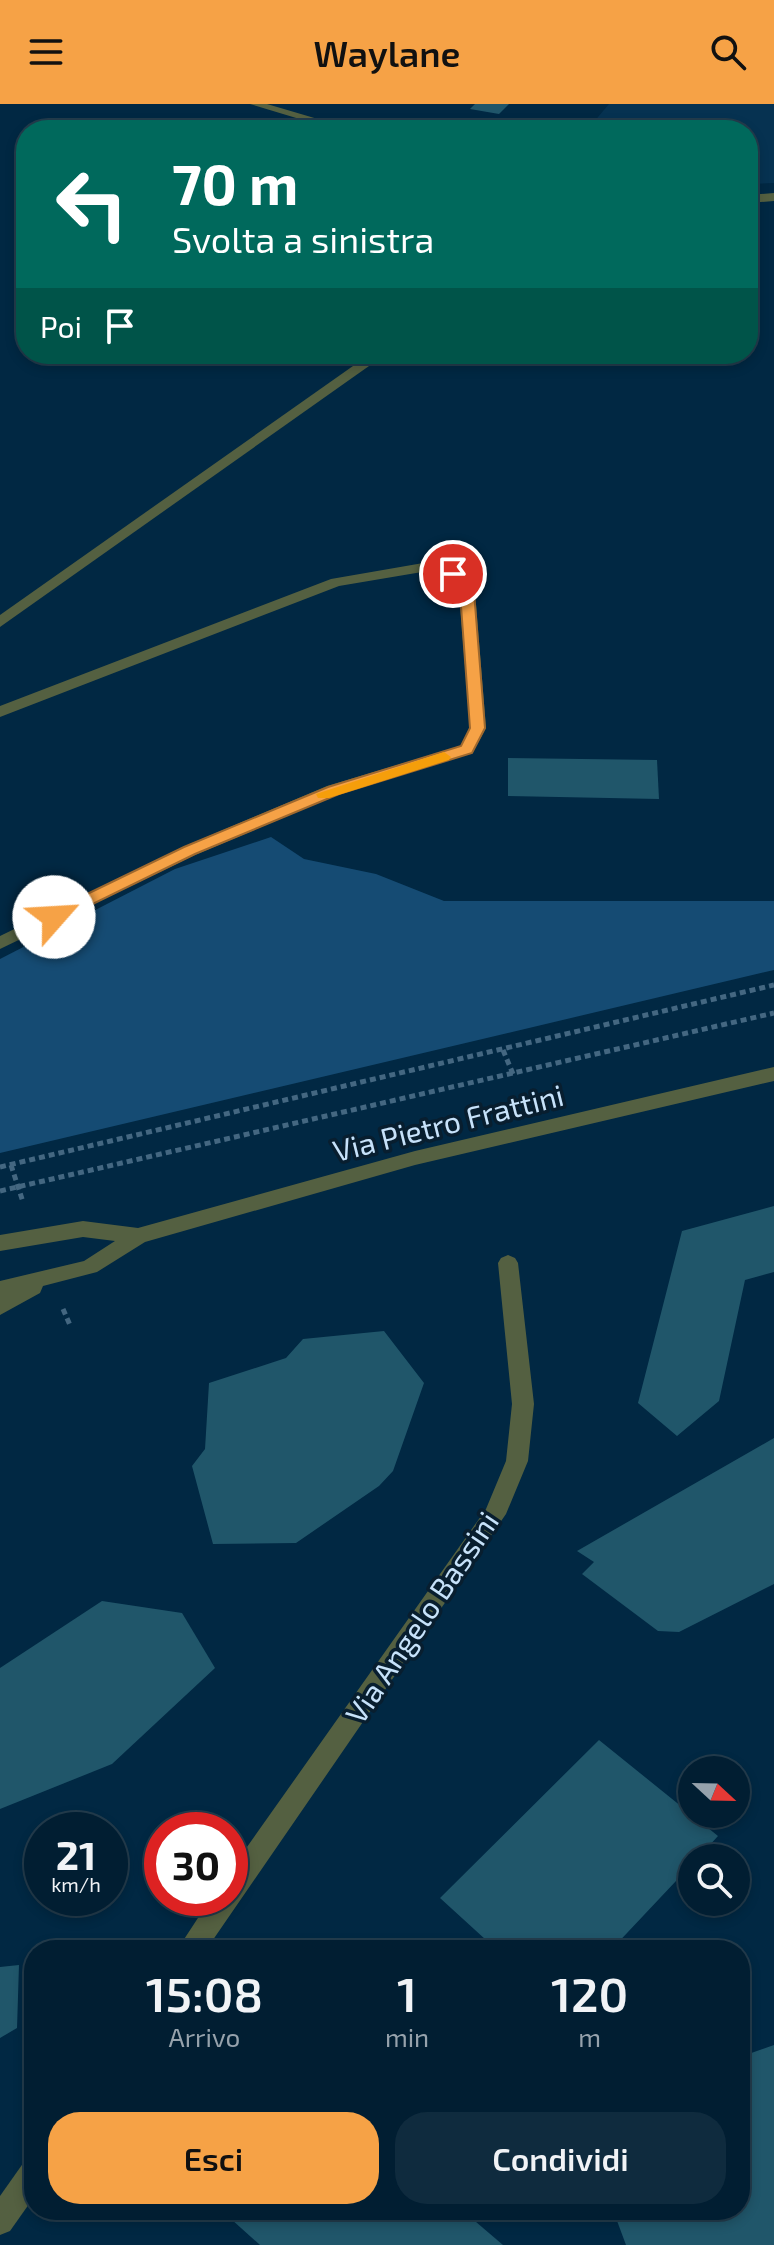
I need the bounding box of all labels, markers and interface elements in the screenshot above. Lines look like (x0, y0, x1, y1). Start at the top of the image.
icon: menu (24, 30, 68, 74)
icon: search (706, 30, 750, 74)
text: Waylane (314, 31, 460, 74)
text: 70 m (172, 149, 298, 216)
icon: left (40, 152, 144, 256)
text: Svolta a sinistra (172, 217, 434, 260)
icon: arrive (98, 304, 142, 348)
text: Poi (40, 308, 82, 344)
pin (419, 540, 487, 608)
icon: arrive (431, 552, 475, 596)
position arrow (12, 875, 96, 959)
street label: Via Pietro Frattini (329, 1076, 567, 1168)
street label: Via Angelo Bassini (337, 1504, 505, 1730)
north arrow (678, 1756, 750, 1828)
map controls (678, 1756, 750, 1916)
speed limit sign: 30 (144, 1812, 248, 1916)
text: 21 (56, 1830, 96, 1878)
button: search (678, 1844, 750, 1916)
text: km/h (51, 1872, 101, 1896)
text: 15:08 (146, 1964, 263, 2022)
text: 1 (397, 1964, 417, 2022)
text: 120 (551, 1964, 628, 2022)
text: Arrivo (169, 2021, 240, 2052)
text: min (385, 2021, 429, 2052)
text: m (578, 2021, 601, 2052)
button: Esci (48, 2112, 379, 2204)
button: Condividi (395, 2112, 726, 2204)

